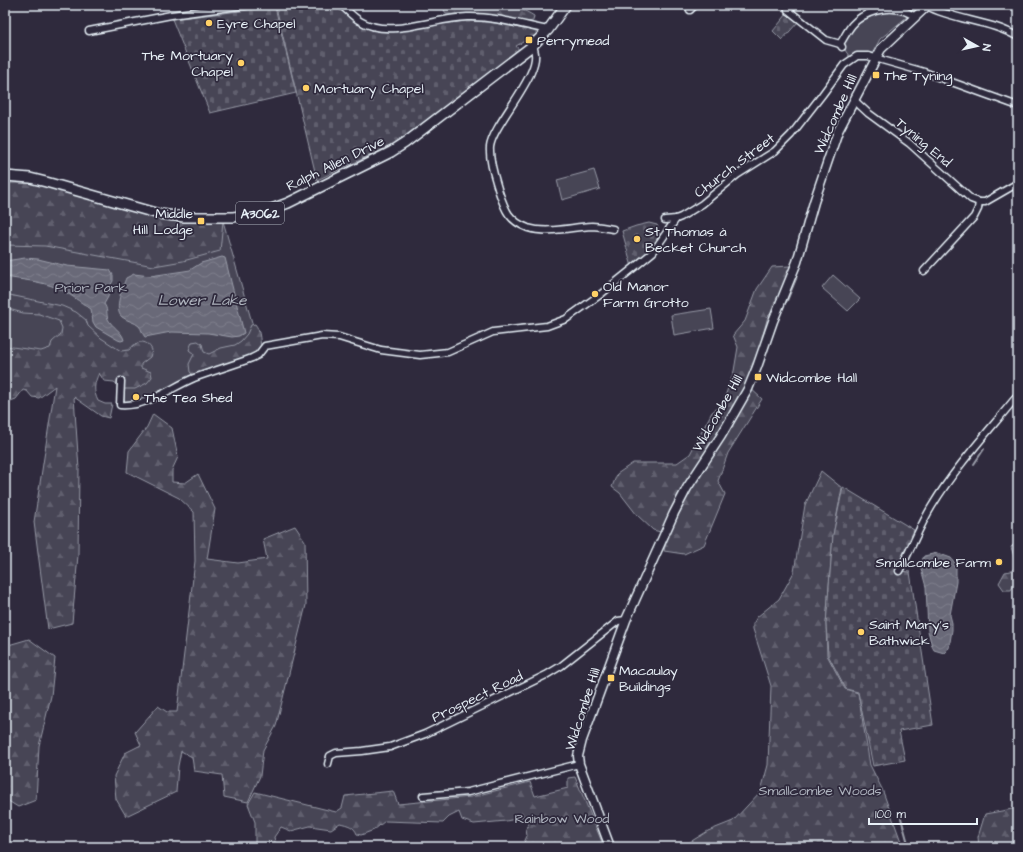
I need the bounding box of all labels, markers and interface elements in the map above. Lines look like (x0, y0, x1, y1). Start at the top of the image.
place label: Eyre Chapel (217, 14, 295, 34)
marker: Eyre Chapel (204, 18, 214, 28)
north arrow (957, 26, 997, 66)
place label: Perrymead (537, 31, 609, 51)
marker: Perrymead (524, 35, 534, 45)
text: N (978, 43, 994, 52)
place label: The Mortuary Chapel (142, 46, 233, 82)
marker: The Mortuary Chapel (236, 58, 246, 68)
place label: The Tyning (884, 66, 953, 86)
marker: The Tyning (871, 70, 881, 80)
street label: Widcombe Hill (809, 71, 863, 158)
place label: Mortuary Chapel (314, 79, 424, 99)
marker: Mortuary Chapel (301, 83, 311, 93)
street label: Tyning End (891, 113, 956, 172)
street label: Church Street (690, 129, 779, 203)
street label: Ralph Allen Drive (283, 131, 388, 196)
road number: A3062 (236, 202, 284, 224)
place label: Middle Hill Lodge (133, 204, 193, 240)
marker: Middle Hill Lodge (196, 216, 206, 226)
place label: St Thomas à Becket Church (645, 222, 746, 258)
marker: St Thomas à Becket Church (632, 234, 642, 244)
place label: Old Manor Farm Grotto (603, 277, 689, 313)
park label: Prior Park (55, 278, 128, 298)
marker: Old Manor Farm Grotto (590, 289, 600, 299)
water label: Lower Lake (158, 290, 247, 311)
place label: Widcombe Hall (766, 368, 857, 388)
street label: Widcombe Hill (688, 371, 748, 456)
marker: Widcombe Hall (753, 372, 763, 382)
place label: The Tea Shed (144, 388, 233, 408)
marker: The Tea Shed (131, 392, 141, 402)
place label: Smallcombe Farm (875, 553, 991, 573)
marker: Smallcombe Farm (994, 557, 1004, 567)
place label: Saint Mary's Bathwick (869, 615, 949, 651)
marker: Saint Mary's Bathwick (856, 627, 866, 637)
place label: Macaulay Buildings (619, 661, 678, 697)
street label: Widcombe Hill (560, 665, 606, 753)
street label: Prospect Road (428, 666, 526, 728)
marker: Macaulay Buildings (606, 673, 616, 683)
park label: Smallcombe Woods (758, 781, 882, 801)
scale bar (869, 800, 977, 826)
text: 100 m (875, 806, 906, 823)
park label: Rainbow Wood (515, 809, 609, 829)

